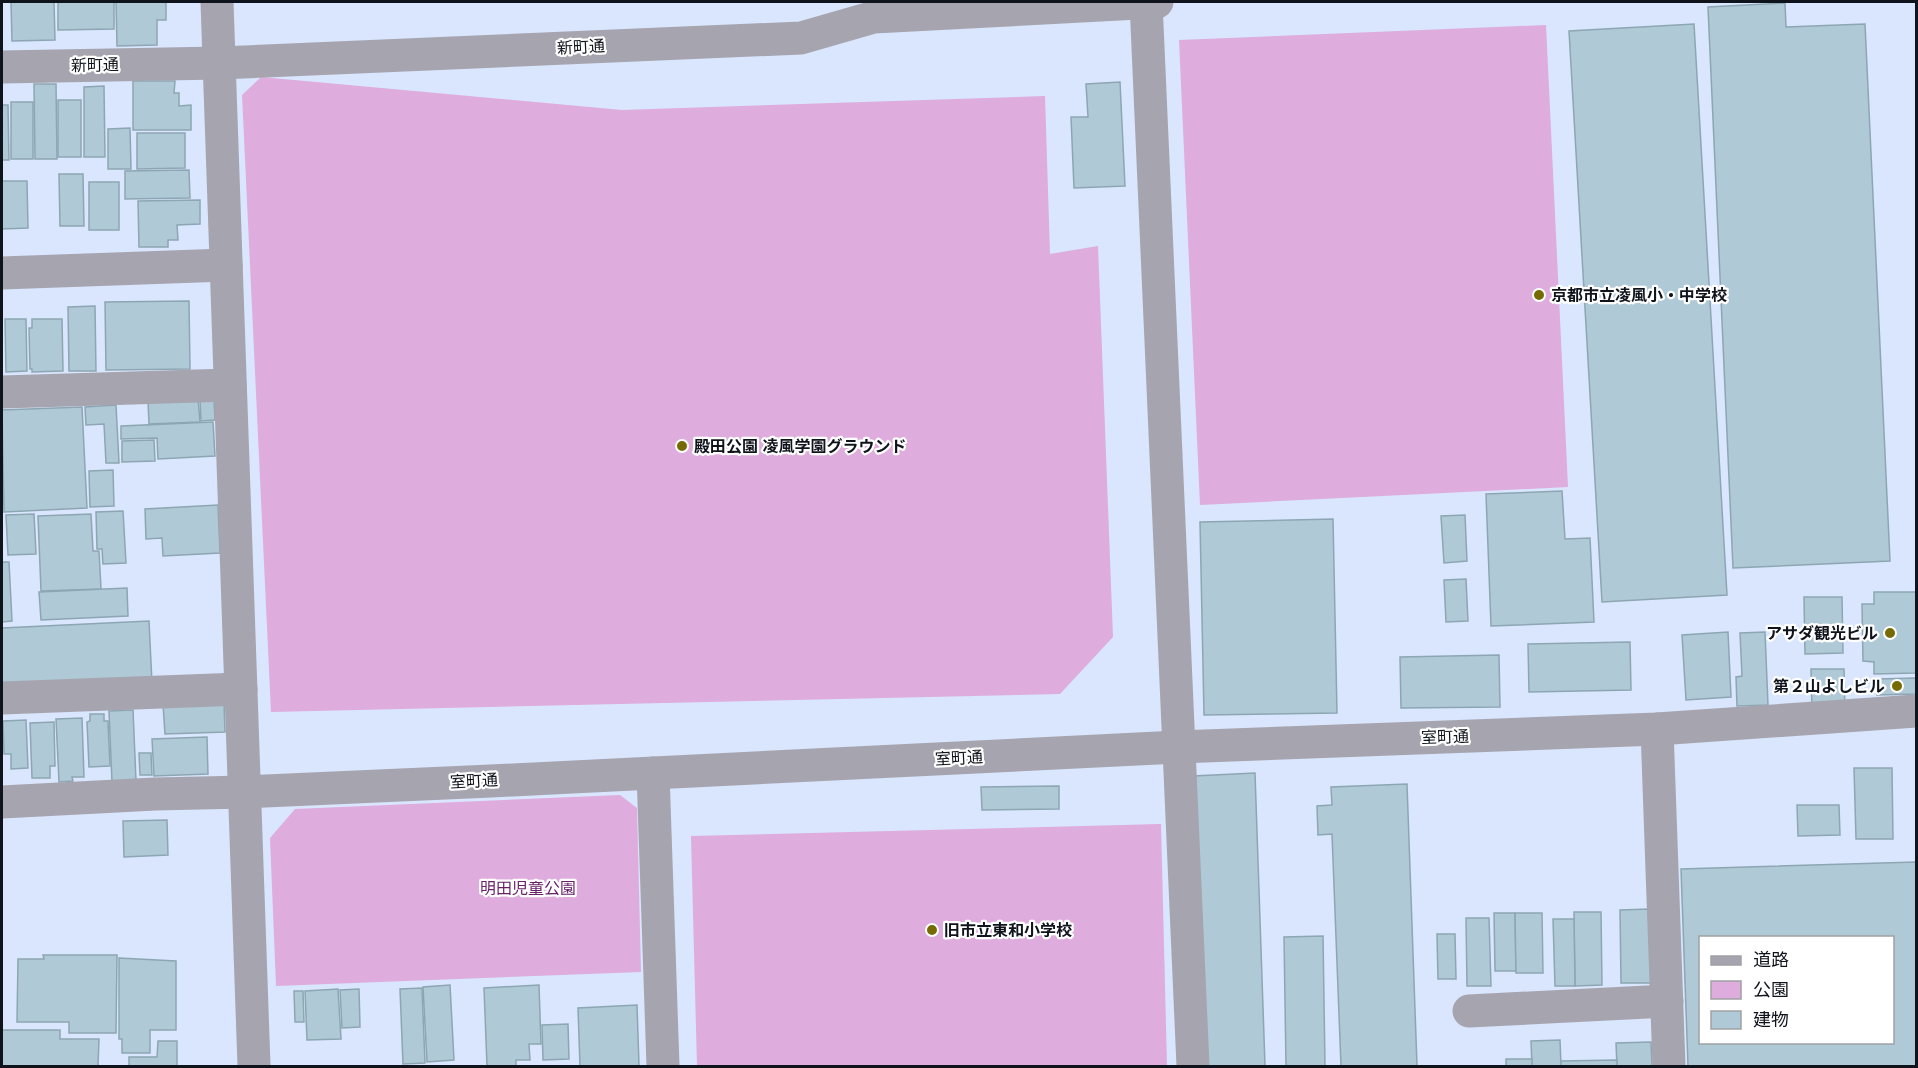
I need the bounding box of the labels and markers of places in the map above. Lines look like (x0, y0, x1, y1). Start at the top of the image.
place label: 京都市立凌風小・中学校 (1551, 287, 1727, 304)
marker: 京都市立凌風小・中学校 (1532, 288, 1546, 302)
place label: 殿田公園 凌風学園グラウンド (694, 437, 906, 455)
marker: 殿田公園 凌風学園グラウンド (675, 439, 689, 453)
place label: アサダ観光ビル (1766, 625, 1878, 642)
marker: アサダ観光ビル (1883, 626, 1897, 640)
place label: 第２山よしビル (1773, 678, 1885, 695)
marker: 第２山よしビル (1890, 679, 1904, 693)
place label: 旧市立東和小学校 (944, 922, 1072, 939)
marker: 旧市立東和小学校 (925, 923, 939, 937)

